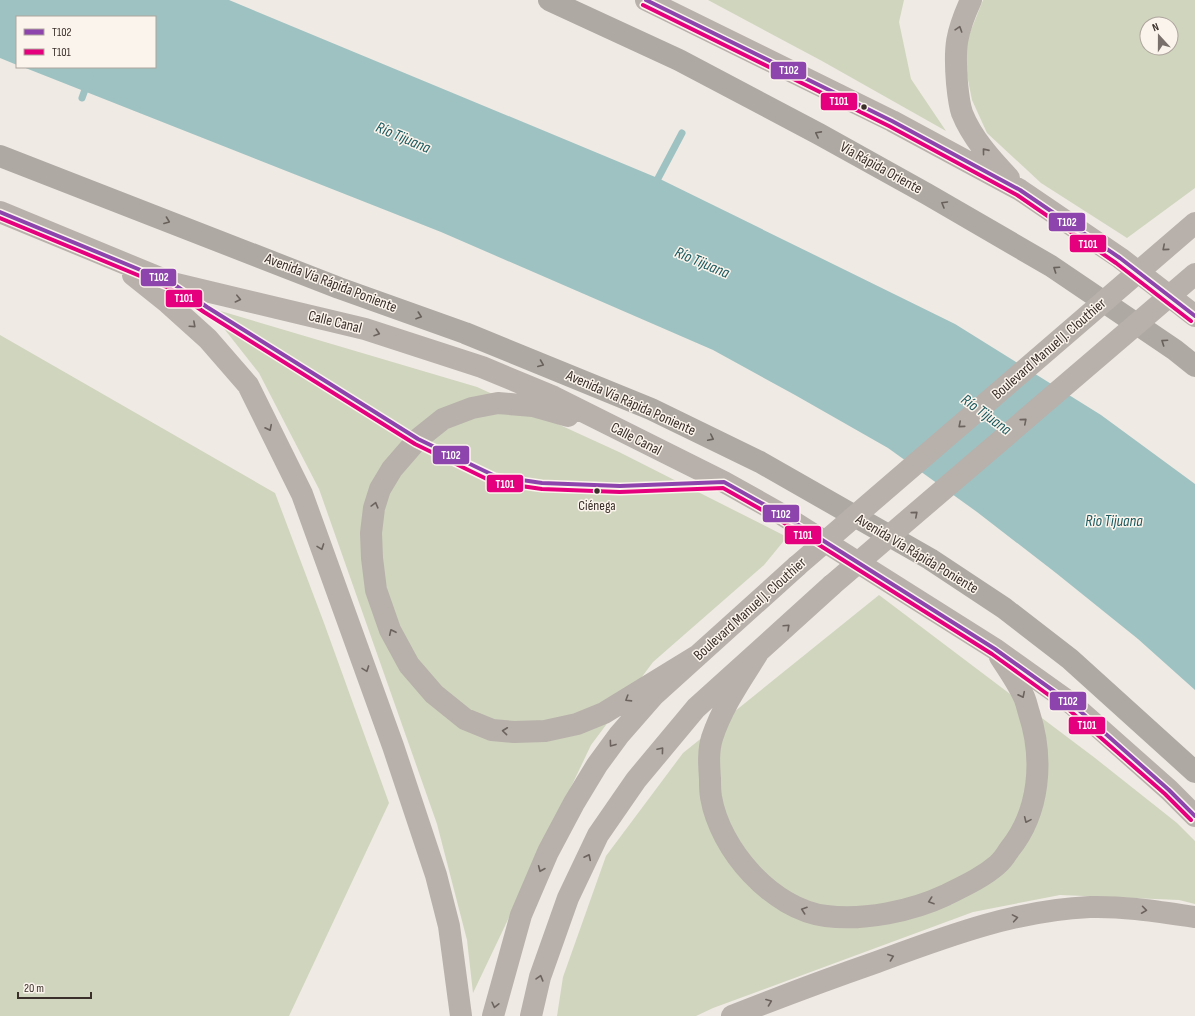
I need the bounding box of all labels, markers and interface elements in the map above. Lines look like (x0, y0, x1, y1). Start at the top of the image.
legend (16, 16, 156, 68)
north arrow (1139, 16, 1179, 56)
text: N (1151, 20, 1161, 34)
text: T102 (52, 25, 72, 40)
one-way arrow (955, 25, 963, 32)
text: T101 (52, 45, 72, 60)
line badge: T102 (770, 61, 807, 80)
text: T102 (779, 64, 799, 77)
line badge: T101 (820, 92, 858, 111)
text: T101 (830, 95, 849, 108)
unlabelled marker (859, 102, 869, 112)
water label: Río Tijuana (373, 118, 434, 158)
one-way arrow (815, 131, 823, 138)
street label: Vía Rápida Oriente (837, 138, 925, 198)
one-way arrow (983, 148, 990, 155)
one-way arrow (941, 201, 948, 208)
line badge: T102 (1048, 212, 1086, 232)
text: T102 (1057, 216, 1077, 229)
one-way arrow (163, 217, 170, 225)
line badge: T101 (1069, 234, 1107, 253)
text: T101 (1079, 238, 1098, 251)
water label: Río Tijuana (672, 243, 733, 283)
one-way arrow (1163, 244, 1170, 251)
street label: Avenida Vía Rápida Poniente (261, 249, 400, 317)
one-way arrow (1053, 267, 1060, 274)
line badge: T102 (140, 268, 177, 287)
text: T102 (149, 271, 169, 284)
line badge: T101 (165, 289, 203, 308)
text: T101 (175, 292, 194, 305)
one-way arrow (234, 294, 241, 303)
street label: Boulevard Manuel J. Clouthier (988, 294, 1111, 404)
street label: Calle Canal (306, 306, 364, 338)
one-way arrow (416, 312, 423, 320)
one-way arrow (188, 320, 195, 327)
one-way arrow (374, 329, 381, 337)
one-way arrow (1161, 339, 1168, 347)
one-way arrow (537, 359, 544, 367)
street label: Avenida Vía Rápida Poniente (562, 365, 699, 440)
water label: Río Tijuana (957, 390, 1015, 440)
street label: Calle Canal (607, 418, 665, 460)
one-way arrow (1020, 418, 1027, 425)
one-way arrow (958, 420, 966, 427)
one-way arrow (264, 424, 272, 431)
one-way arrow (707, 433, 714, 441)
line badge: T102 (432, 445, 470, 465)
text: T102 (441, 449, 461, 462)
line badge: T101 (486, 474, 524, 493)
text: T101 (496, 478, 515, 491)
marker: Ciénega (592, 486, 602, 496)
place label: Ciénega (578, 497, 616, 514)
one-way arrow (370, 502, 379, 509)
line badge: T102 (762, 504, 800, 523)
text: T102 (771, 508, 791, 521)
street label: Avenida Vía Rápida Poniente (851, 509, 982, 598)
one-way arrow (910, 512, 917, 519)
water label: Rio Tijuana (1085, 512, 1143, 531)
line badge: T101 (784, 525, 822, 545)
text: T101 (794, 529, 813, 542)
one-way arrow (317, 543, 325, 550)
street label: Boulevard Manuel J. Clouthier (690, 553, 811, 665)
one-way arrow (782, 624, 790, 631)
one-way arrow (389, 629, 397, 636)
one-way arrow (361, 666, 369, 673)
one-way arrow (1017, 690, 1025, 698)
line badge: T102 (1049, 691, 1087, 711)
one-way arrow (626, 694, 633, 701)
text: T102 (1058, 695, 1078, 708)
line badge: T101 (1068, 716, 1106, 735)
text: T101 (1078, 719, 1097, 732)
one-way arrow (502, 727, 508, 736)
one-way arrow (610, 740, 617, 747)
one-way arrow (656, 748, 663, 755)
one-way arrow (1024, 816, 1032, 824)
one-way arrow (583, 854, 591, 862)
one-way arrow (537, 865, 545, 872)
one-way arrow (927, 896, 934, 905)
one-way arrow (1141, 905, 1147, 914)
one-way arrow (800, 906, 807, 915)
one-way arrow (1011, 914, 1018, 923)
one-way arrow (887, 953, 894, 961)
scale bar (18, 974, 91, 1000)
one-way arrow (535, 975, 544, 982)
text: 20 m (24, 981, 44, 996)
one-way arrow (765, 998, 772, 1006)
one-way arrow (492, 1002, 500, 1008)

